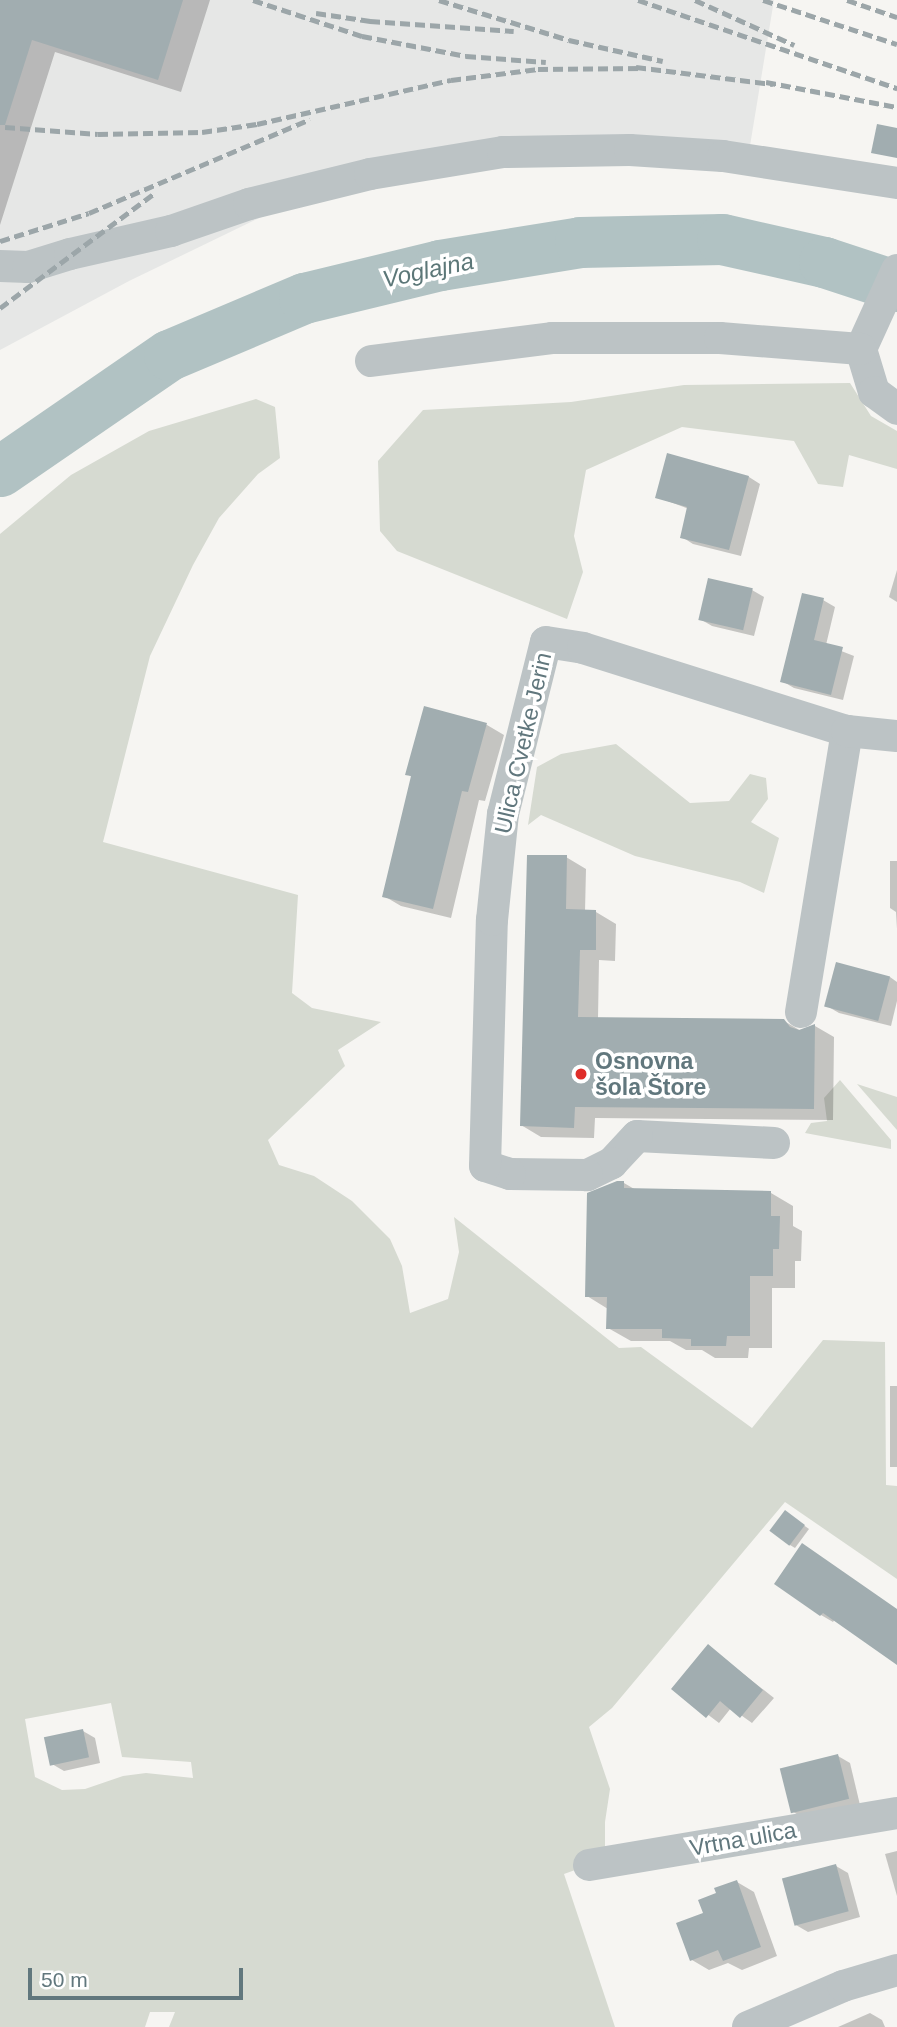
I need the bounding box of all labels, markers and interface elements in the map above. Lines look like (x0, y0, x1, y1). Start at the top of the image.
water label: Voglajna (380, 246, 476, 294)
street label: Ulica Cvetke Jerin (489, 650, 557, 836)
place label: Osnovna šola Štore (595, 1047, 706, 1101)
marker: Osnovna šola Štore (573, 1066, 589, 1082)
street label: Vrtna ulica (688, 1816, 798, 1862)
scale bar (32, 1954, 247, 1998)
text: 50 m (41, 1968, 88, 1991)

